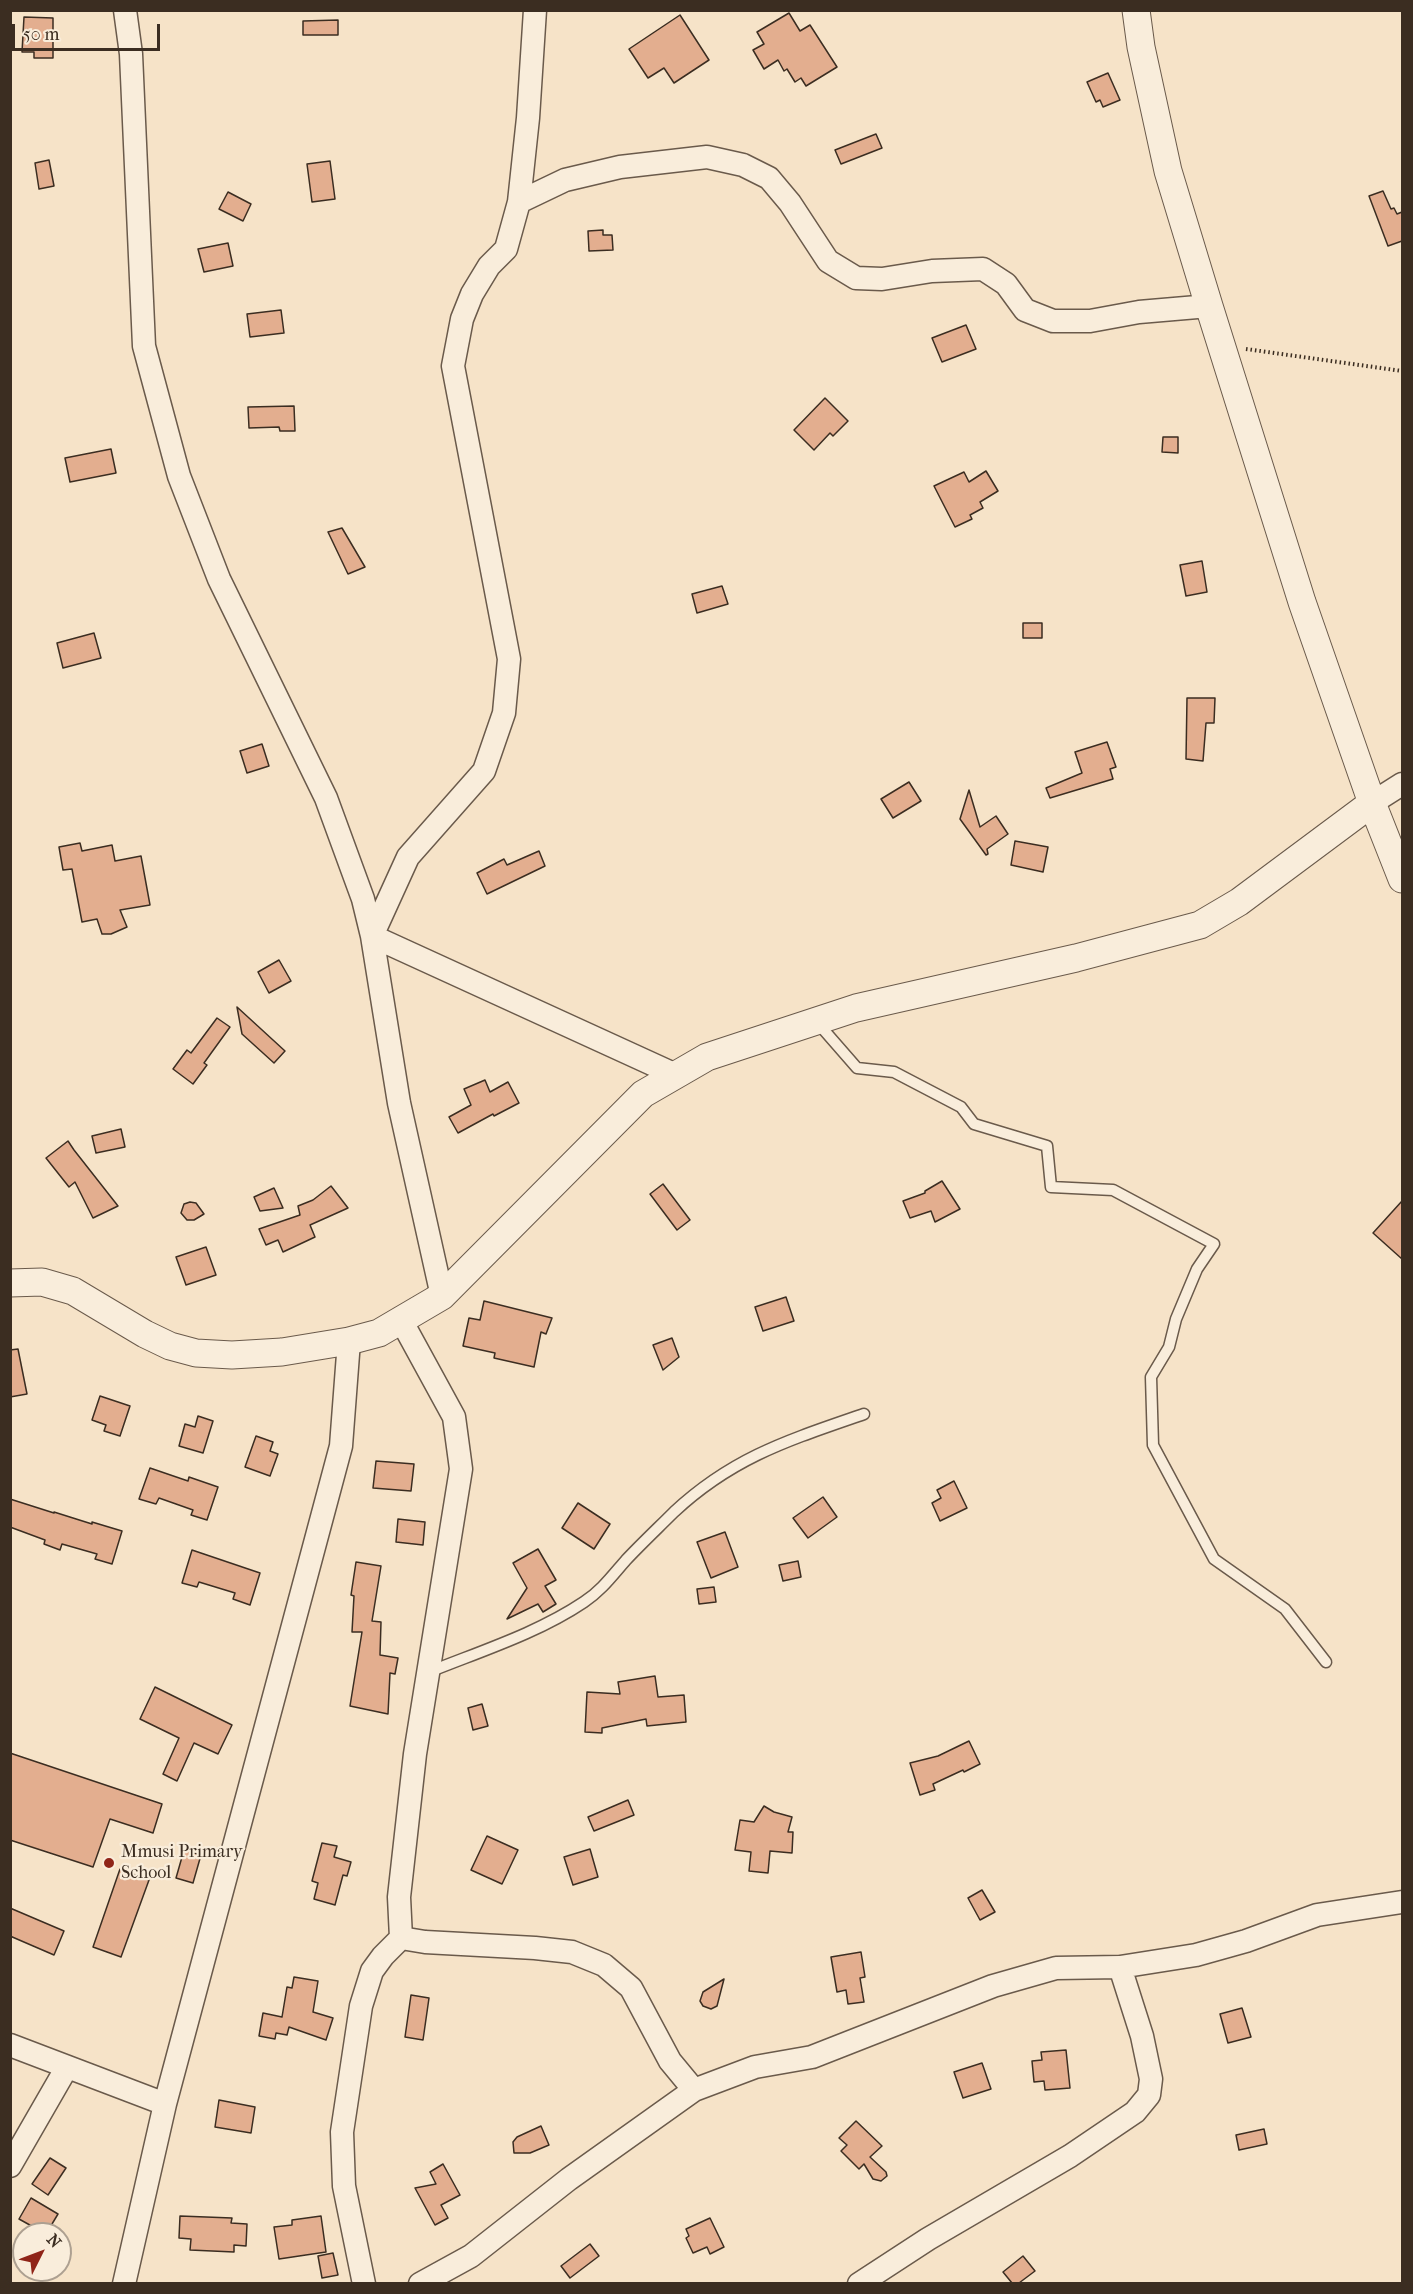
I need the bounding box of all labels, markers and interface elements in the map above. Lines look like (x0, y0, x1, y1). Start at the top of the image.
scale bar (15, 12, 164, 50)
text: 50 m (23, 24, 59, 45)
place label: Mmusi Primary School (121, 1842, 243, 1884)
marker: Mmusi Primary School (102, 1856, 116, 1870)
north arrow (12, 2222, 72, 2282)
text: N (43, 2230, 65, 2252)

